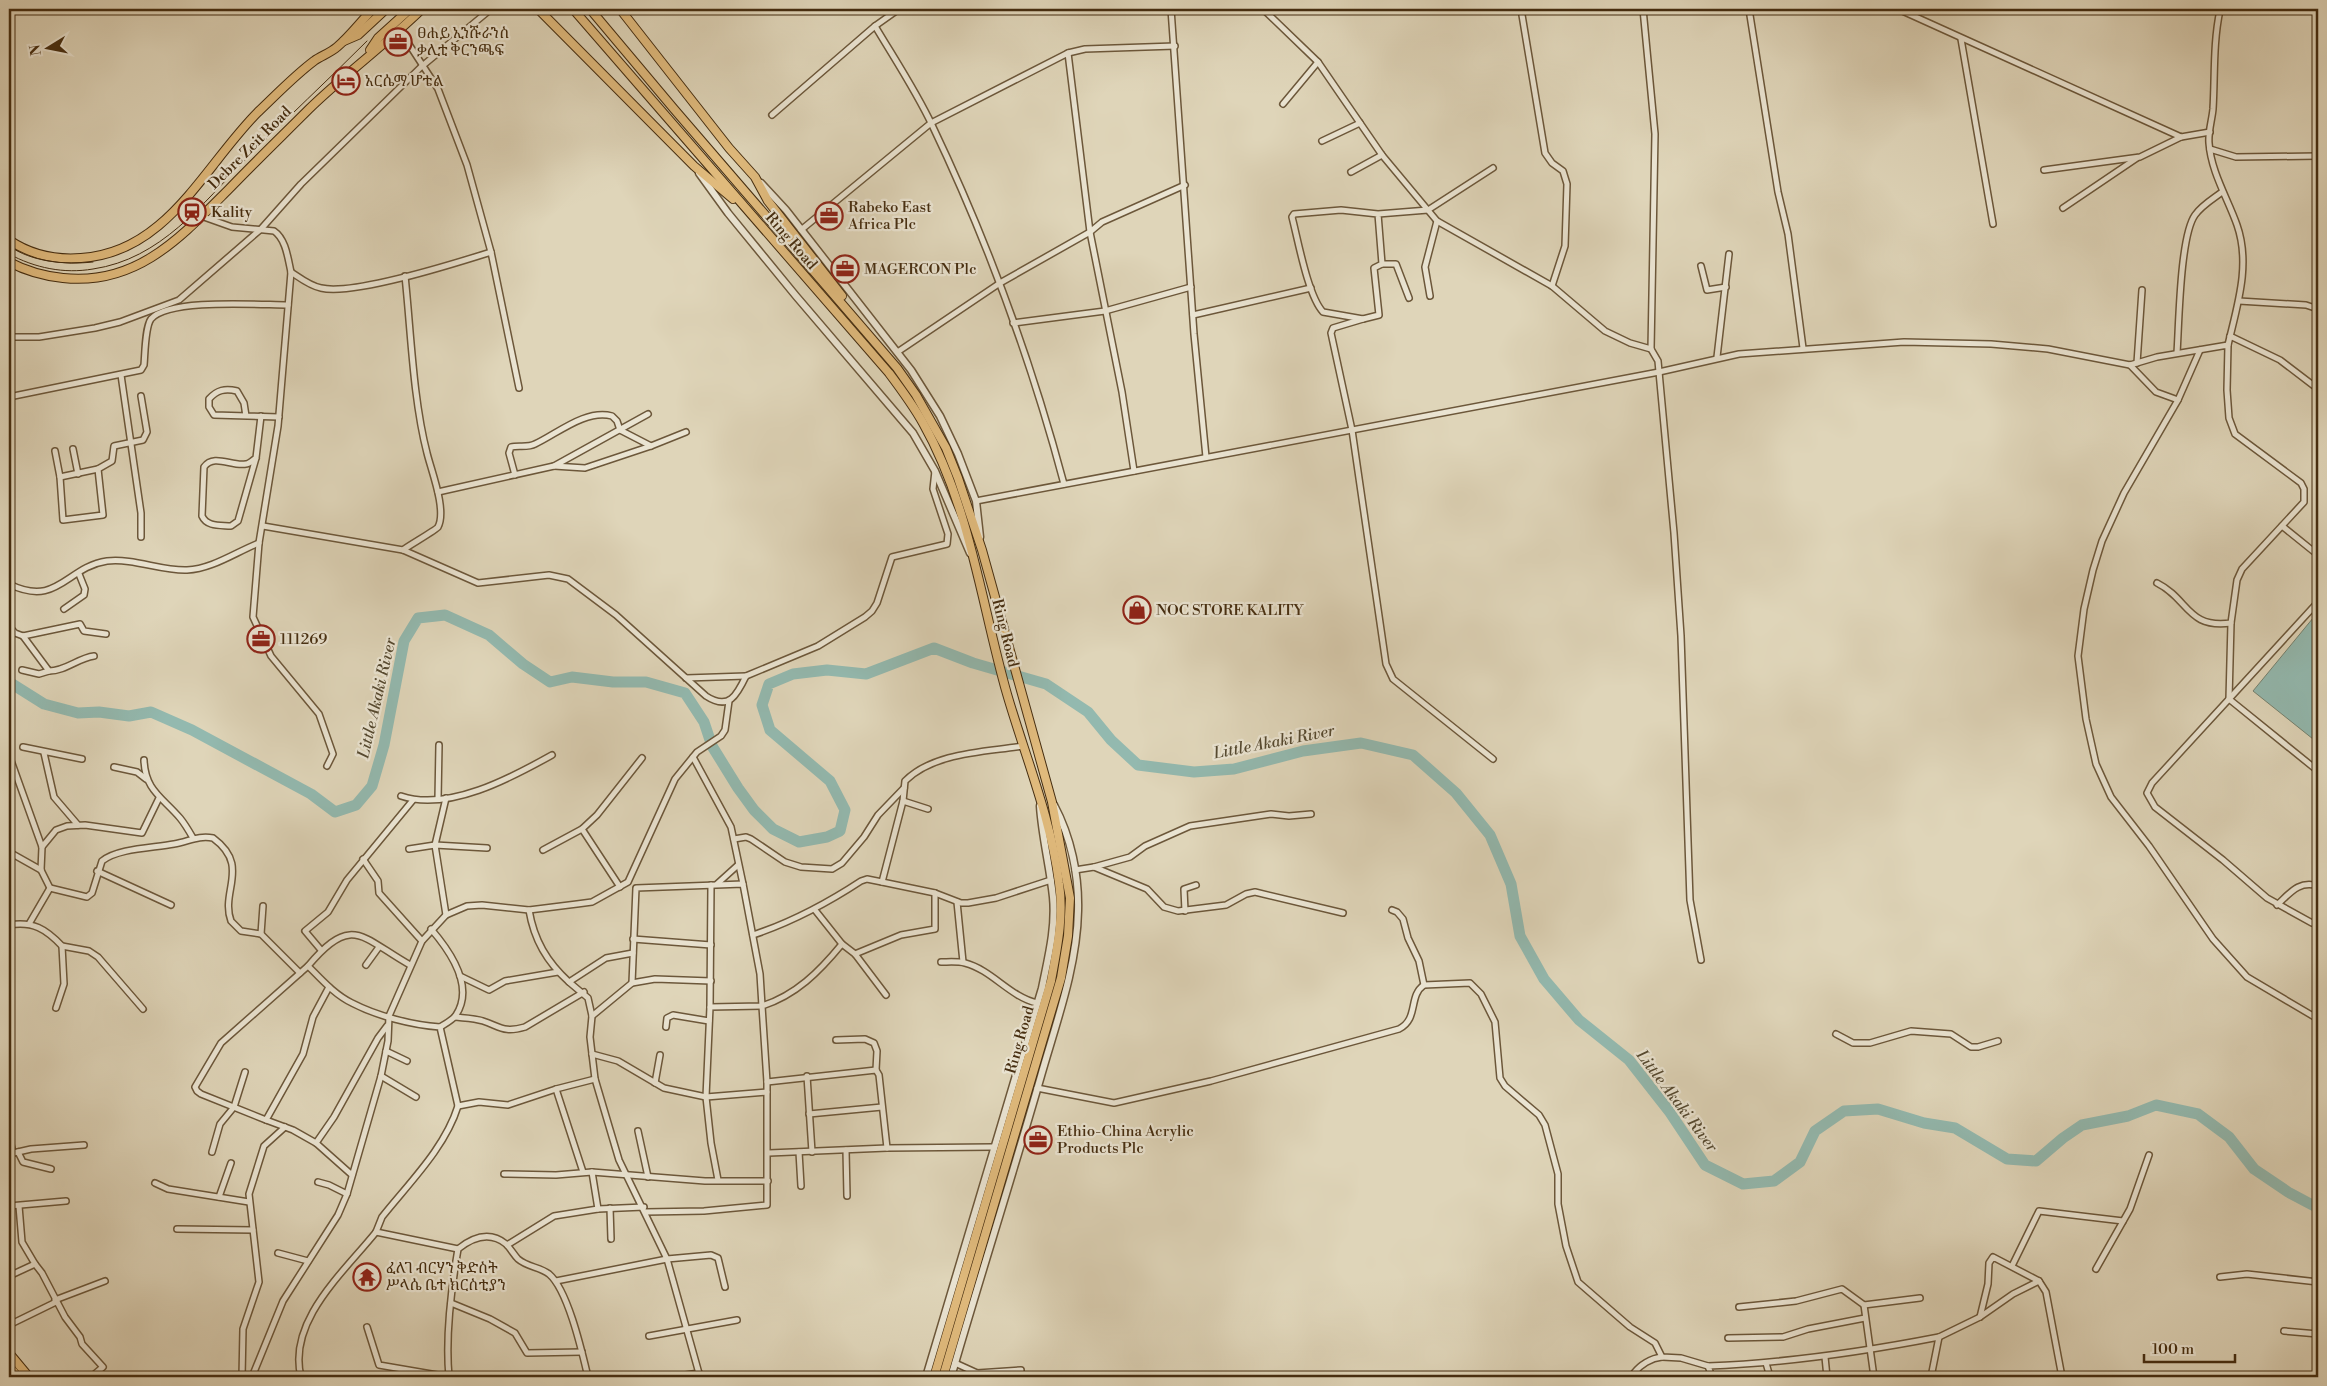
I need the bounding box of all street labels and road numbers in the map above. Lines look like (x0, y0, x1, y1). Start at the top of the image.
street label: Debre Zeit Road (204, 102, 296, 194)
street label: Ring Road (761, 208, 821, 274)
street label: Ring Road (987, 597, 1023, 670)
street label: Ring Road (1001, 1003, 1039, 1076)

